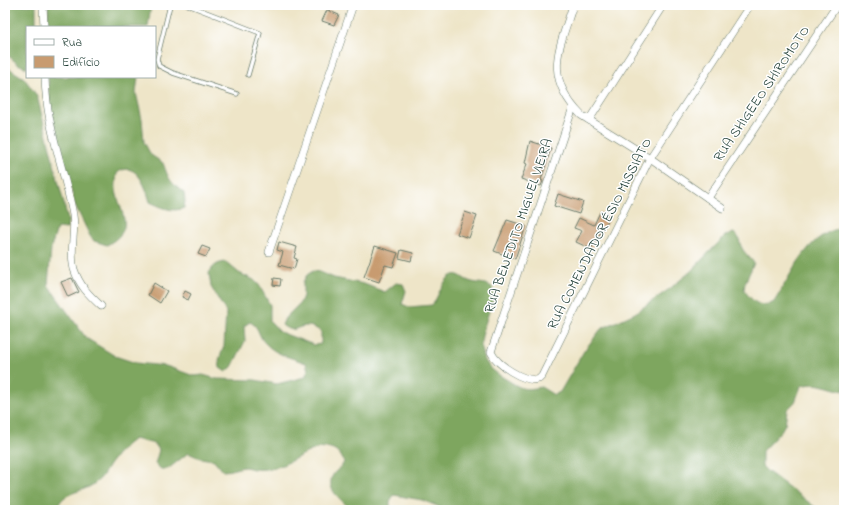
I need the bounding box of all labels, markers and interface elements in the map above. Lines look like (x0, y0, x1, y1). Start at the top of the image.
street label: RUA SHIGEEO SHIROMOTO (709, 22, 815, 166)
legend (26, 26, 156, 78)
text: Rua (62, 34, 82, 52)
text: Edifício (62, 54, 100, 72)
street label: RUA COMENDADOR ÉSIO MISSIATO (542, 134, 658, 334)
street label: RUA BENEDITO MIGUEL VIEIRA (479, 136, 559, 316)

